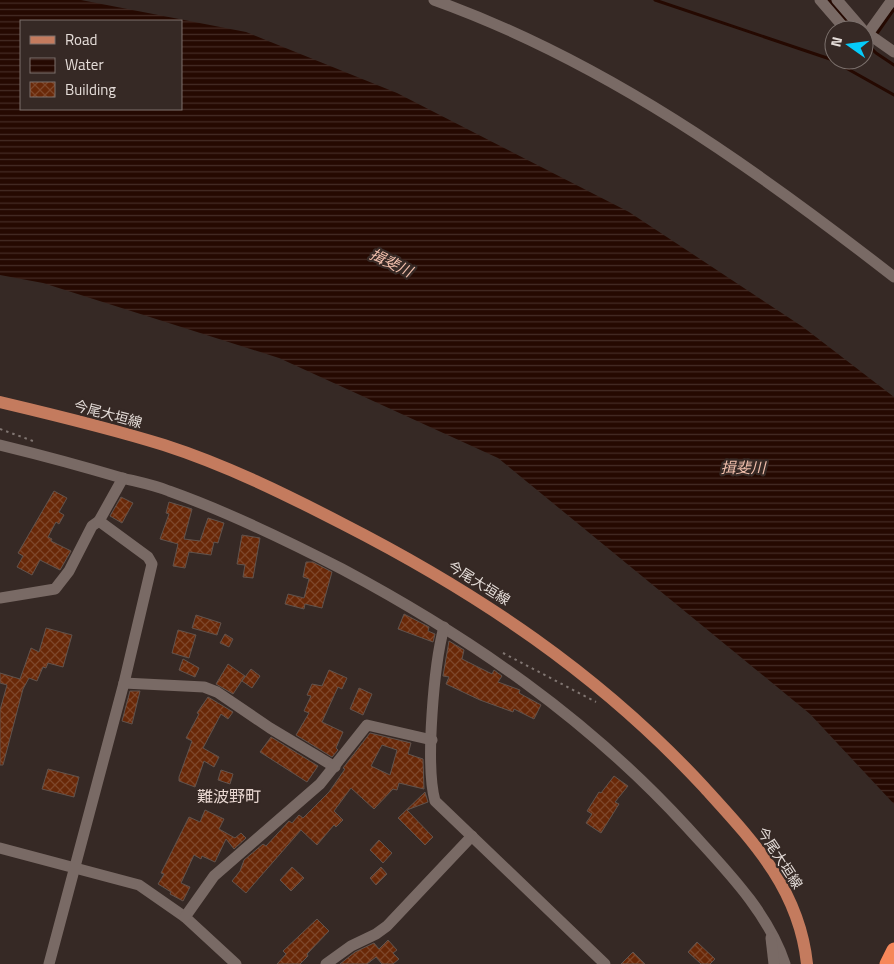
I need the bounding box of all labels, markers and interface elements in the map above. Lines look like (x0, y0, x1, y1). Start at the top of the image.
legend (20, 20, 182, 110)
north arrow (824, 20, 874, 70)
text: Road (65, 28, 97, 51)
text: N (825, 34, 847, 49)
text: Water (65, 53, 104, 76)
text: Building (65, 78, 116, 101)
water label: 揖斐川 (366, 242, 418, 284)
street label: 今尾大垣線 (72, 394, 145, 433)
water label: 揖斐川 (720, 456, 767, 479)
street label: 今尾大垣線 (444, 555, 515, 610)
district label: 難波野町 (197, 784, 261, 808)
street label: 今尾大垣線 (753, 823, 808, 893)

